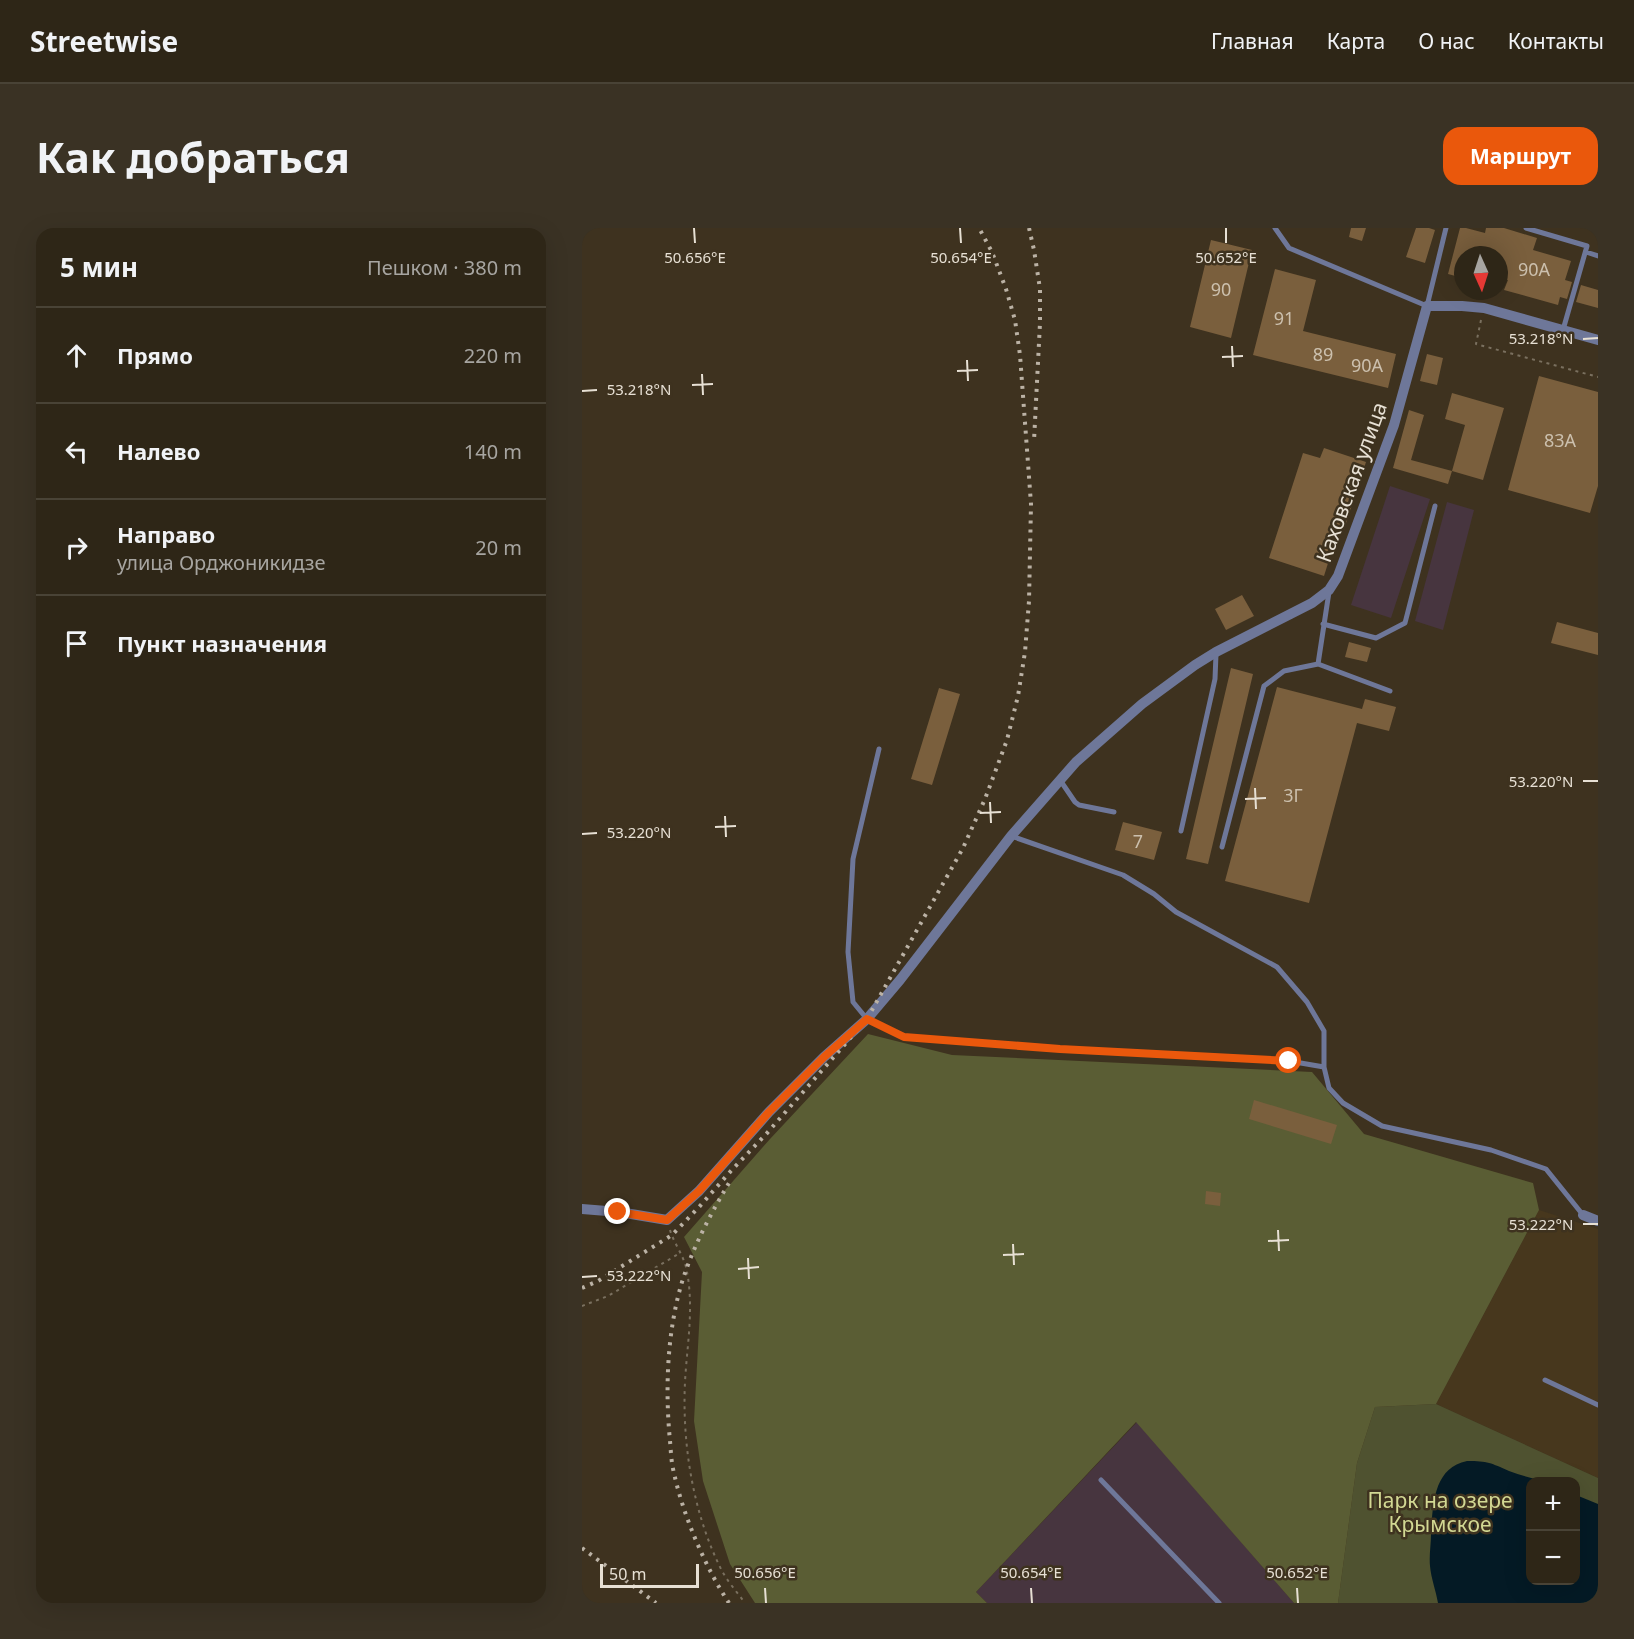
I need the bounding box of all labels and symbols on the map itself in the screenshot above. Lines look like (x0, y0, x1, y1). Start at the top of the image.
north arrow (1454, 246, 1508, 300)
text: 50.656°E (664, 247, 726, 267)
text: 50.654°E (930, 247, 992, 267)
text: 50.652°E (1195, 247, 1257, 267)
house number: 90А (1518, 257, 1551, 281)
house number: 90 (1211, 277, 1231, 301)
house number: 91 (1274, 306, 1294, 330)
text: 53.218°N (1509, 328, 1573, 348)
house number: 89 (1313, 342, 1333, 366)
house number: 90А (1351, 353, 1384, 377)
text: 53.218°N (607, 379, 671, 399)
street label: Каховская улица (1309, 398, 1393, 566)
house number: 83А (1544, 428, 1577, 452)
text: 53.220°N (1509, 771, 1573, 791)
house number: 3Г (1283, 783, 1303, 807)
text: 53.220°N (607, 822, 671, 842)
house number: 7 (1133, 829, 1143, 853)
route start (1275, 1047, 1301, 1073)
route end (604, 1198, 630, 1224)
text: 53.222°N (1509, 1214, 1573, 1234)
text: 53.222°N (607, 1265, 671, 1285)
park label: Парк на озере Крымское (1367, 1486, 1513, 1538)
scale bar (600, 1561, 699, 1588)
text: 50.656°E (734, 1562, 796, 1582)
text: 50.654°E (1000, 1562, 1062, 1582)
text: 50.652°E (1266, 1562, 1328, 1582)

